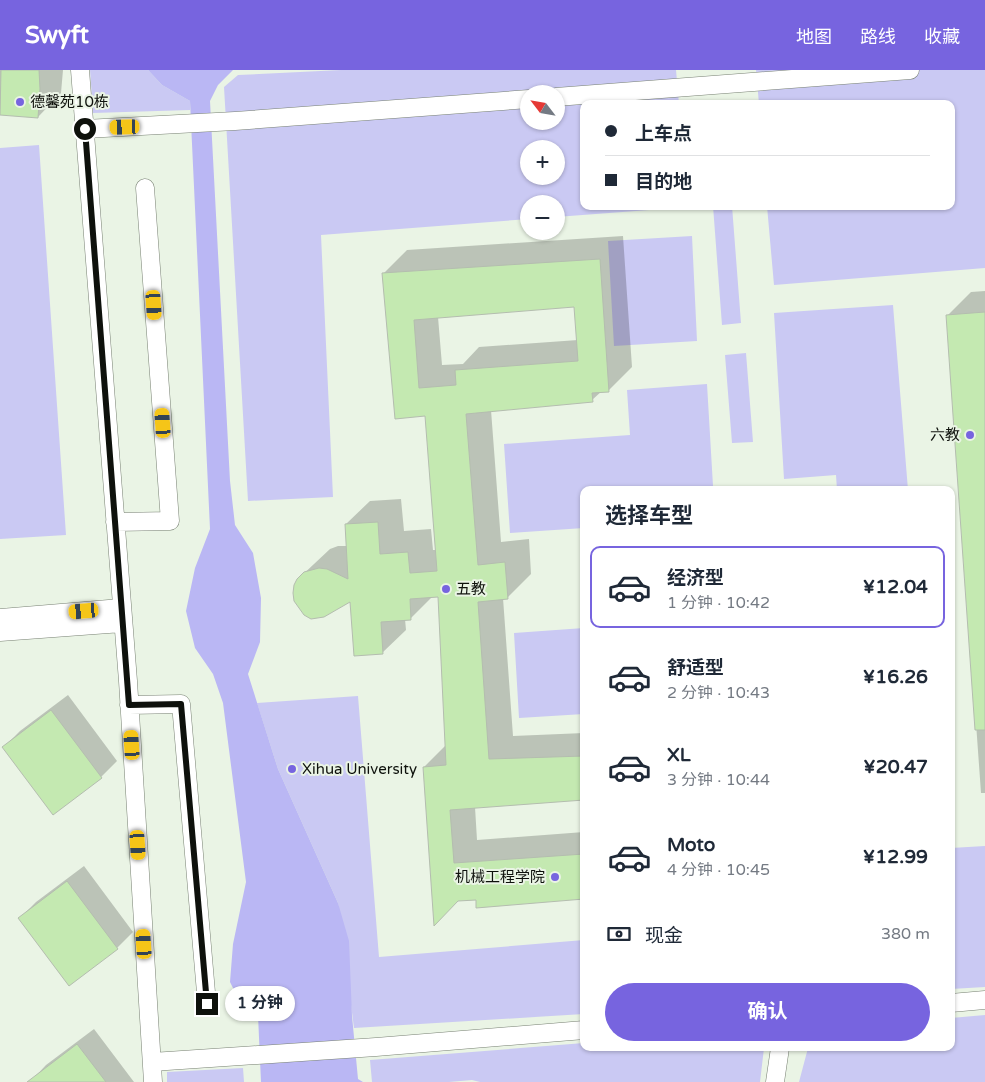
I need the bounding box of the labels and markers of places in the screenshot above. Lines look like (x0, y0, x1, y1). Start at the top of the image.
place label: 德馨苑10栋 (30, 93, 109, 111)
marker: 德馨苑10栋 (14, 96, 26, 108)
place label: 六教 (930, 426, 960, 444)
marker: 六教 (964, 429, 976, 441)
place label: 五教 (456, 580, 486, 598)
marker: 五教 (440, 583, 452, 595)
place label: Xihua University (302, 760, 417, 778)
marker: Xihua University (286, 763, 298, 775)
place label: 机械工程学院 (455, 868, 545, 886)
marker: 机械工程学院 (549, 871, 561, 883)

